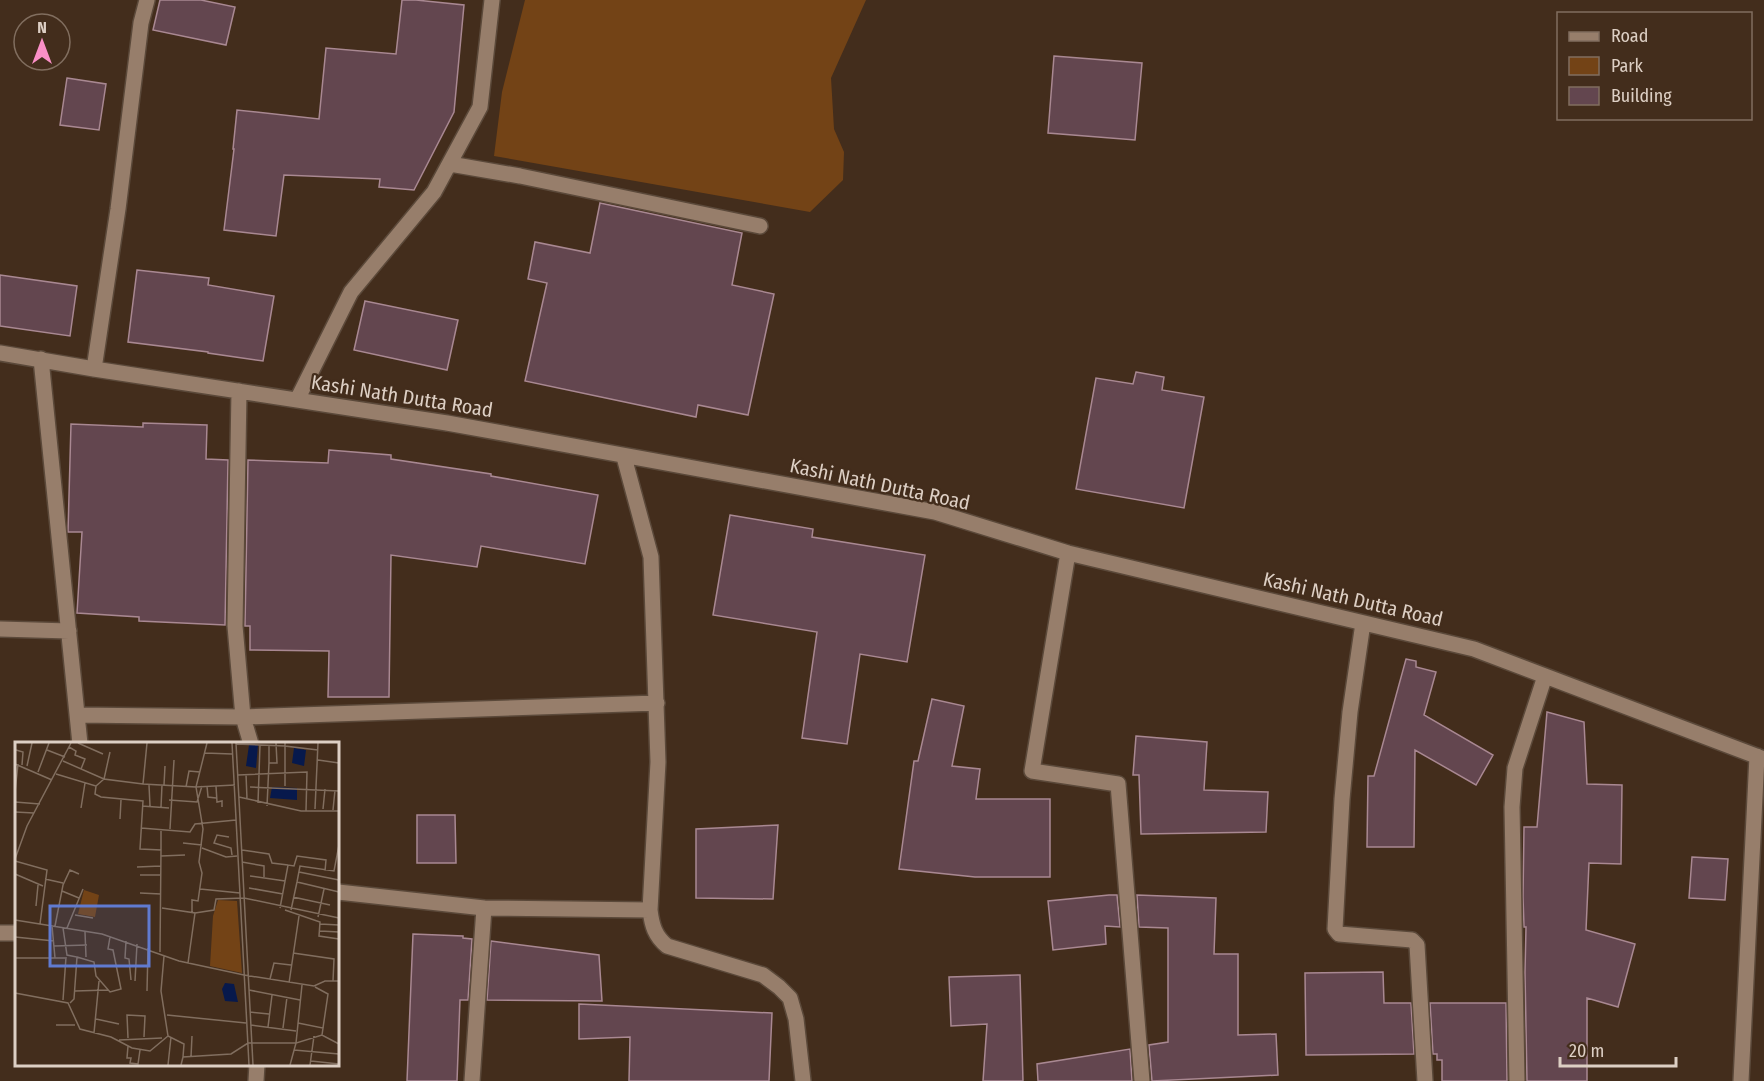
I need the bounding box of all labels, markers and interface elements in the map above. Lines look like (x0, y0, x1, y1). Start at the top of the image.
north arrow (12, 12, 72, 72)
legend (1557, 12, 1752, 120)
text: N (37, 18, 47, 37)
text: Road (1611, 25, 1648, 47)
text: Park (1611, 55, 1644, 77)
text: Building (1611, 85, 1672, 107)
street label: Kashi Nath Dutta Road (309, 370, 495, 422)
street label: Kashi Nath Dutta Road (788, 453, 972, 515)
street label: Kashi Nath Dutta Road (1261, 567, 1445, 631)
inset map (15, 742, 339, 1066)
scale bar (1560, 1030, 1676, 1068)
text: 20 m (1569, 1040, 1604, 1062)

